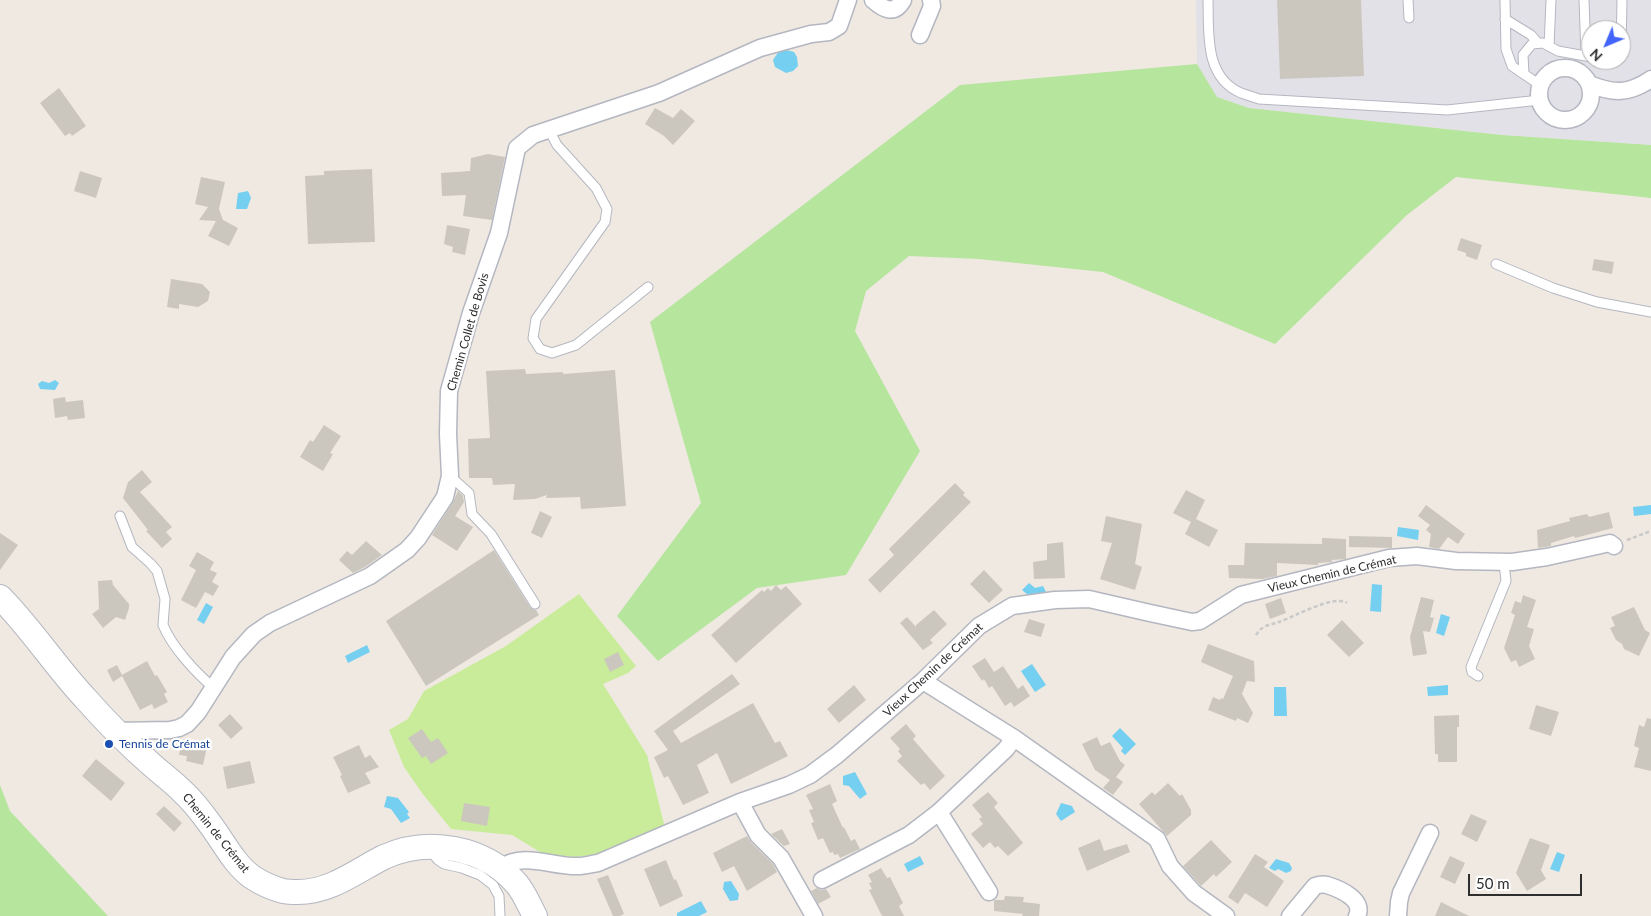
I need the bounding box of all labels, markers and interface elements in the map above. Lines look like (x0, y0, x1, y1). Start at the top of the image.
north arrow (1581, 20, 1631, 70)
text: N (1586, 45, 1606, 65)
street label: Chemin Collet de Bovis (444, 271, 492, 393)
street label: Vieux Chemin de Crémat (1266, 552, 1398, 596)
street label: Vieux Chemin de Crémat (880, 620, 986, 720)
place label: Tennis de Crémat (119, 737, 210, 751)
marker: Tennis de Crémat (103, 738, 115, 750)
street label: Chemin de Crémat (180, 790, 252, 876)
scale bar (1471, 864, 1585, 896)
text: 50 m (1476, 874, 1510, 892)

